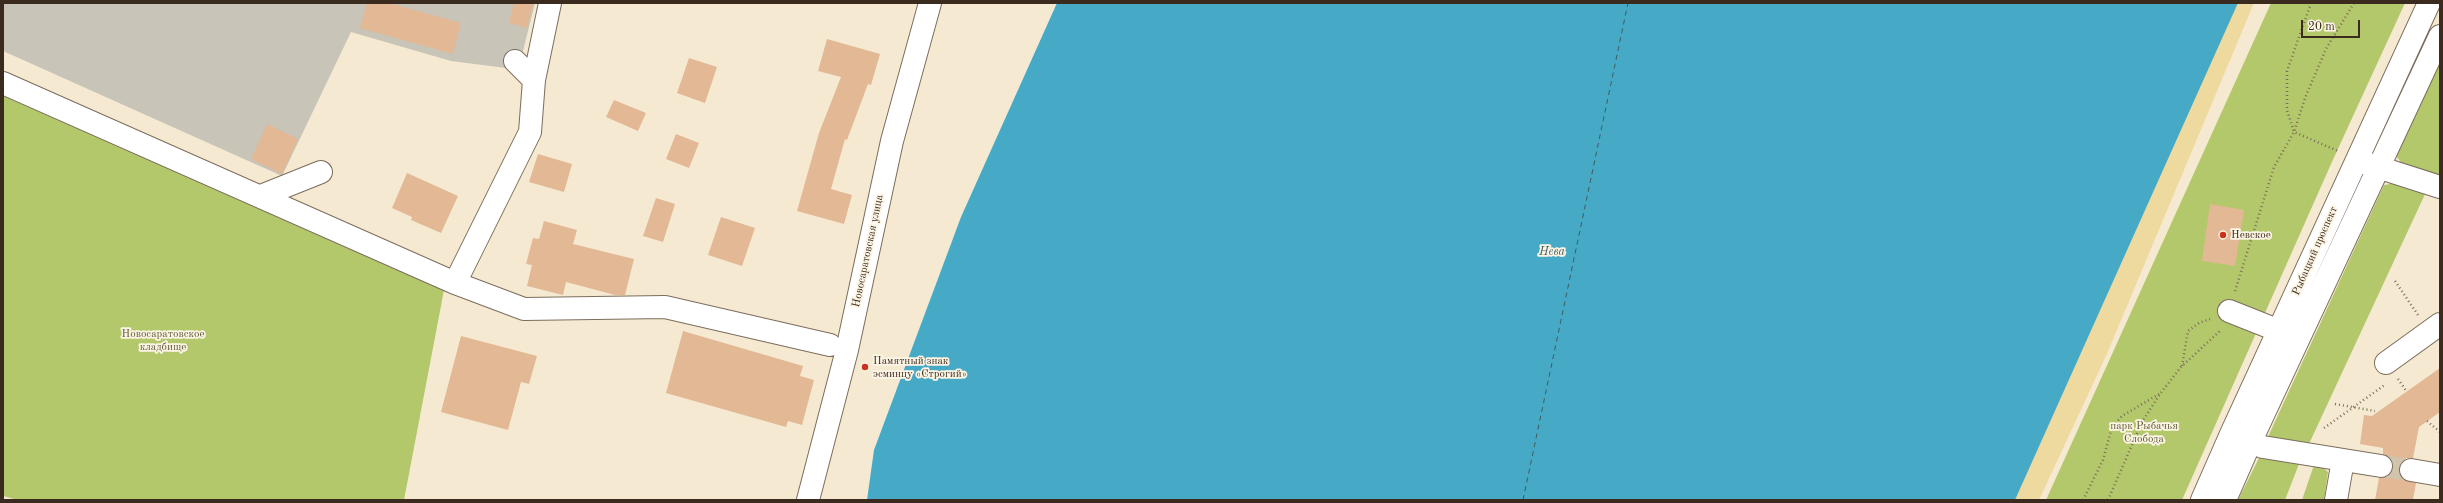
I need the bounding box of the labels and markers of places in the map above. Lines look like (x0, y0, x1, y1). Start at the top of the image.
place label: Невское (2231, 228, 2271, 242)
marker: Невское (2218, 230, 2228, 240)
place label: Памятный знак эсминцу «Строгий» (873, 354, 967, 380)
marker: Памятный знак эсминцу «Строгий» (860, 362, 870, 372)

